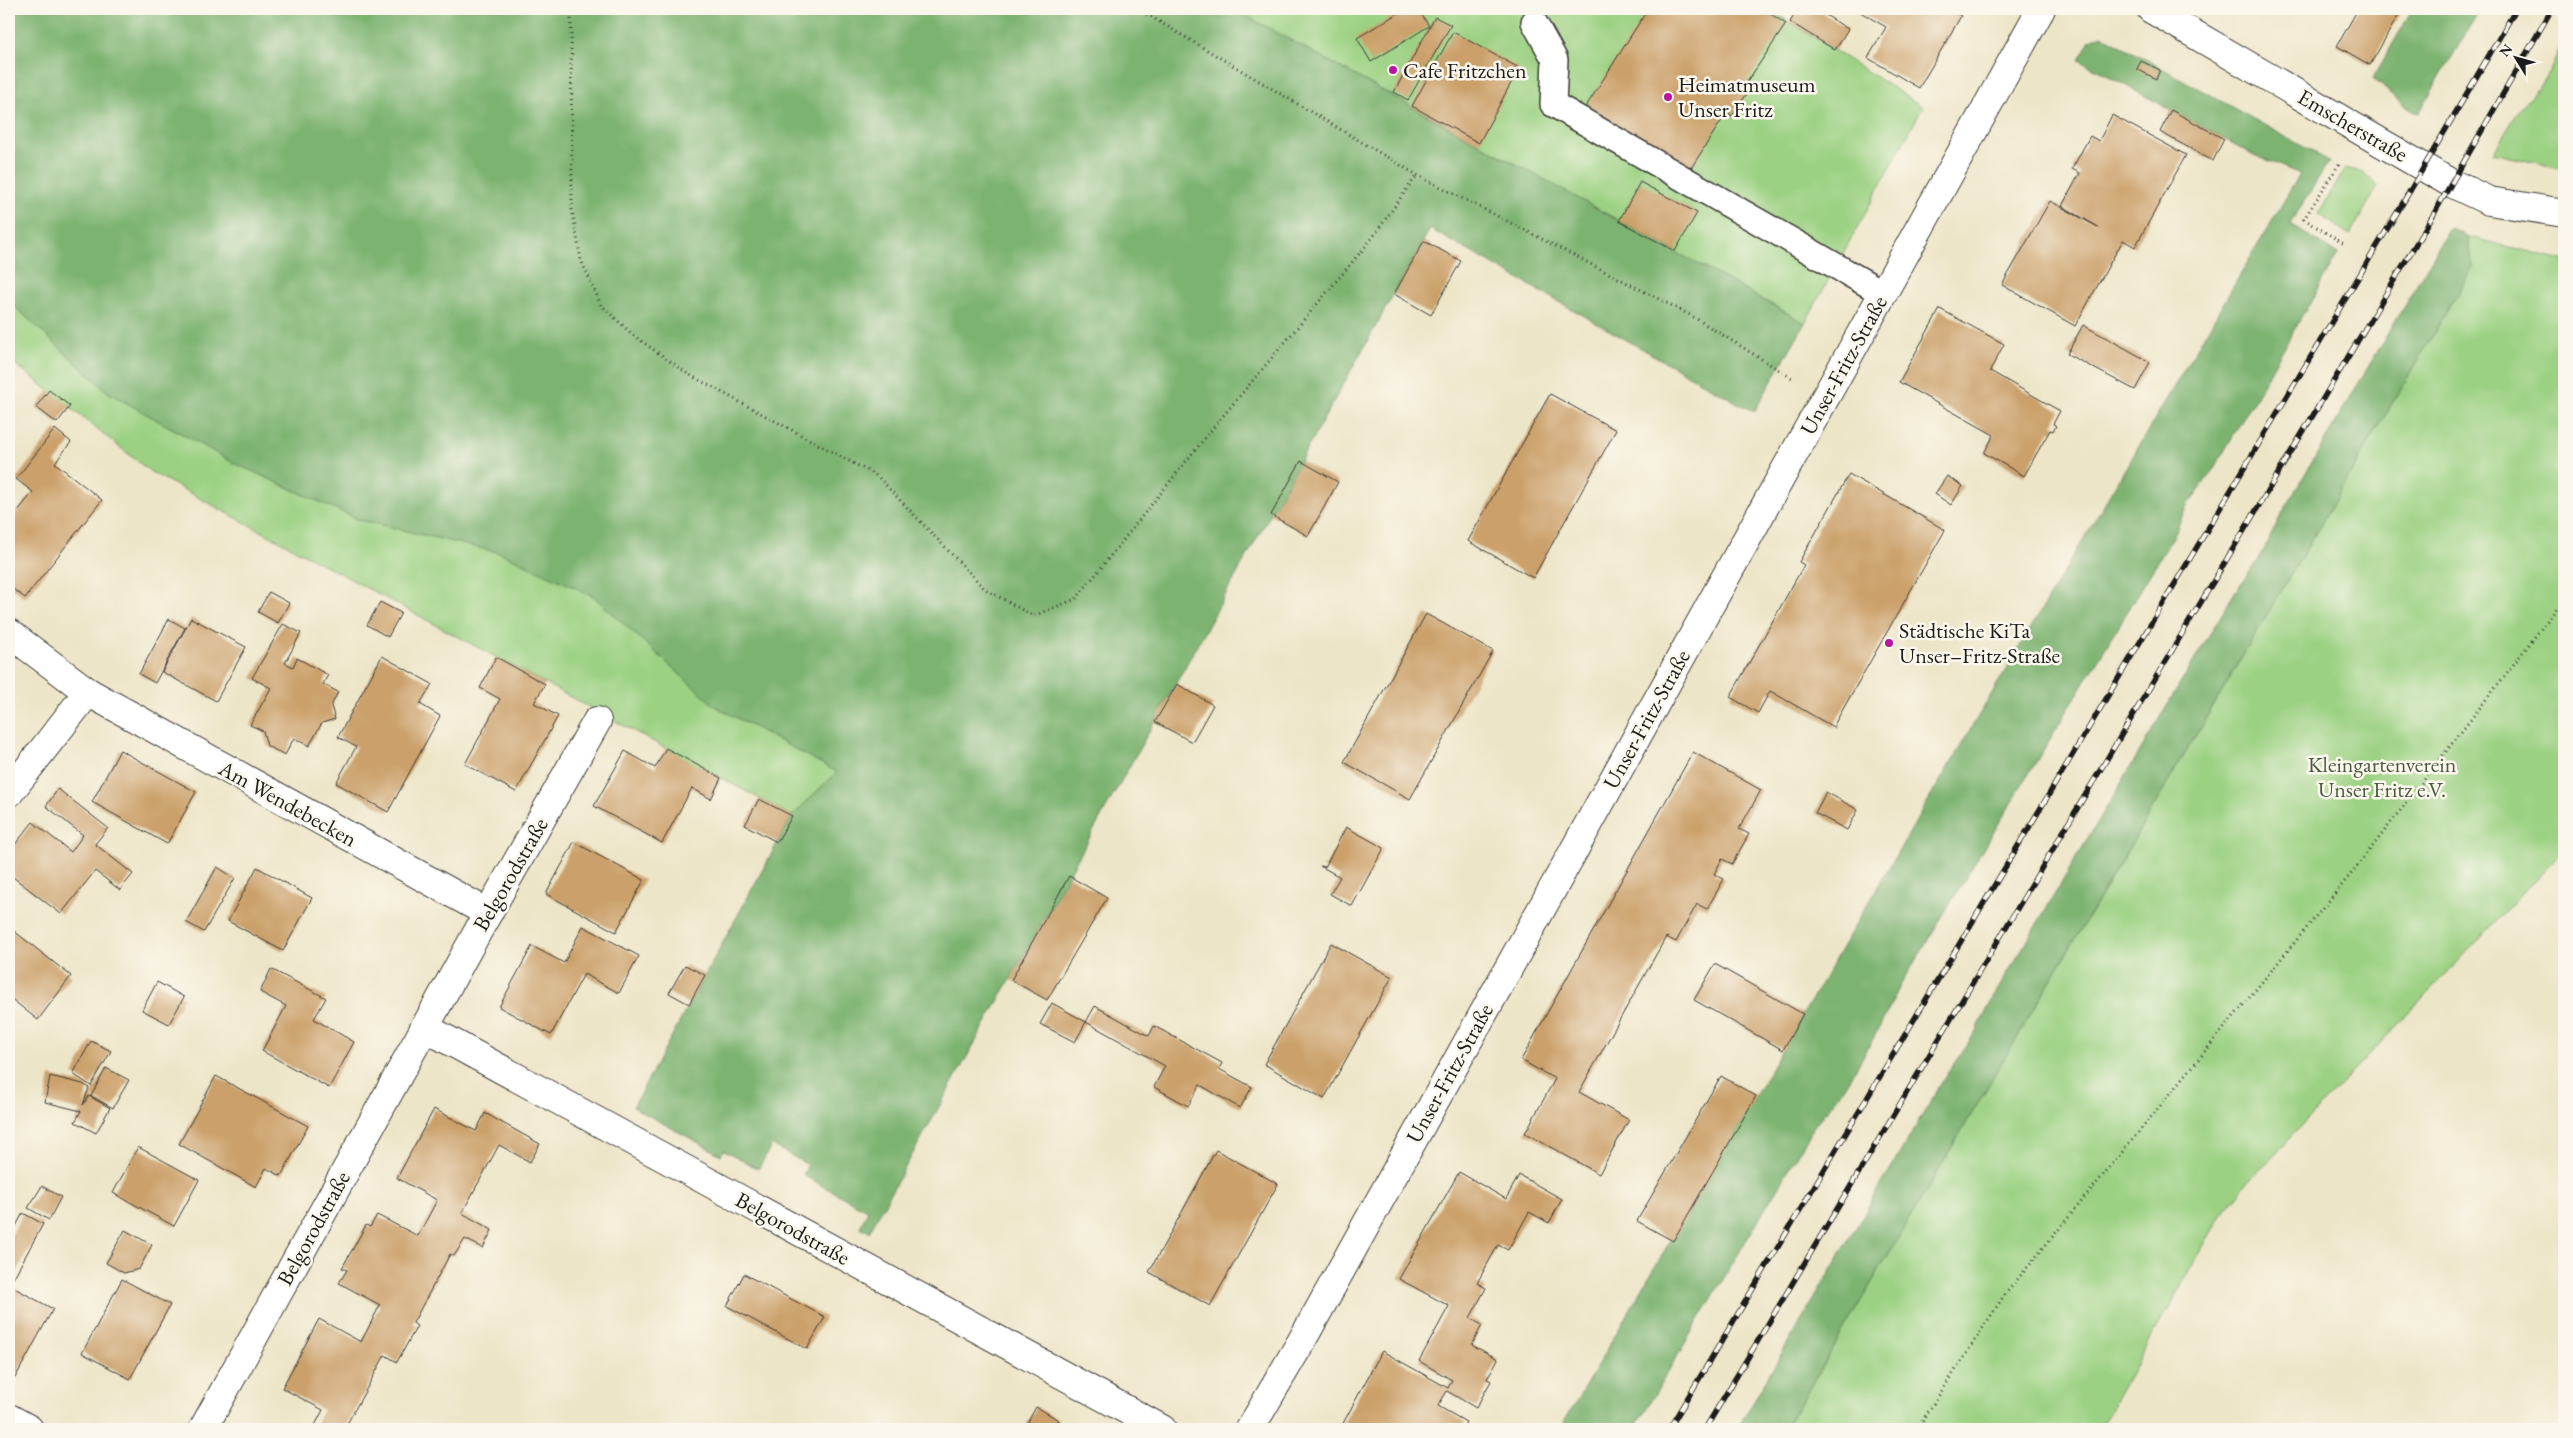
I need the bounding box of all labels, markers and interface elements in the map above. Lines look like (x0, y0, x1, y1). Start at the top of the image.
north arrow (2490, 32, 2540, 82)
text: N (2495, 40, 2517, 60)
place label: Cafe Fritzchen (1403, 56, 1527, 85)
marker: Cafe Fritzchen (1387, 64, 1399, 76)
place label: Heimatmuseum Unser Fritz (1678, 70, 1816, 124)
street label: Emscherstraße (2292, 82, 2413, 169)
marker: Heimatmuseum Unser Fritz (1662, 91, 1674, 103)
street label: Unser-Fritz-Straße (1793, 290, 1894, 440)
place label: Städtische KiTa Unser–Fritz-Straße (1899, 616, 2061, 670)
marker: Städtische KiTa Unser–Fritz-Straße (1883, 637, 1895, 649)
street label: Unser-Fritz-Straße (1596, 644, 1697, 794)
park label: Kleingartenverein Unser Fritz e.V. (2308, 750, 2457, 804)
street label: Am Wendebecken (213, 753, 362, 854)
street label: Belgorodstraße (466, 812, 555, 936)
street label: Unser-Fritz-Straße (1399, 998, 1500, 1148)
street label: Belgorodstraße (270, 1166, 357, 1291)
street label: Belgorodstraße (730, 1185, 855, 1272)

